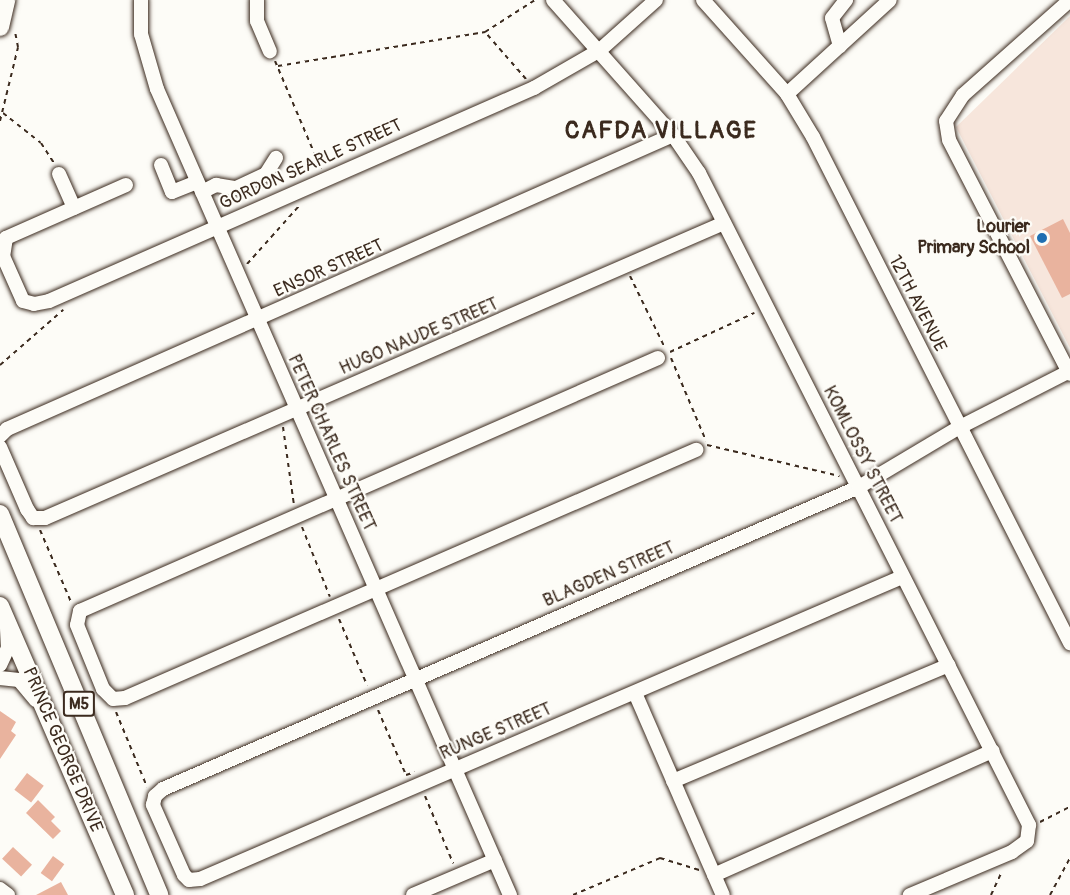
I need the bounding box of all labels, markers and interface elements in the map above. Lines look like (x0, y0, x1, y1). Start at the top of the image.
street label: GORDON SEARLE STREET (216, 115, 406, 215)
district label: CAFDA VILLAGE (565, 117, 757, 145)
place label: Lourier Primary School (917, 217, 1030, 260)
marker: Lourier Primary School (1035, 231, 1049, 245)
street label: ENSOR STREET (271, 235, 387, 303)
street label: 12TH AVENUE (883, 252, 951, 356)
street label: HUGO NAUDE STREET (336, 294, 502, 380)
street label: PETER CHARLES STREET (282, 351, 380, 535)
street label: KOMLOSSY STREET (818, 382, 906, 528)
street label: BLAGDEN STREET (540, 538, 678, 612)
street label: PRINCE GEORGE DRIVE (17, 664, 107, 836)
road number: M5 (62, 691, 96, 717)
street label: RUNGE STREET (437, 699, 555, 765)

